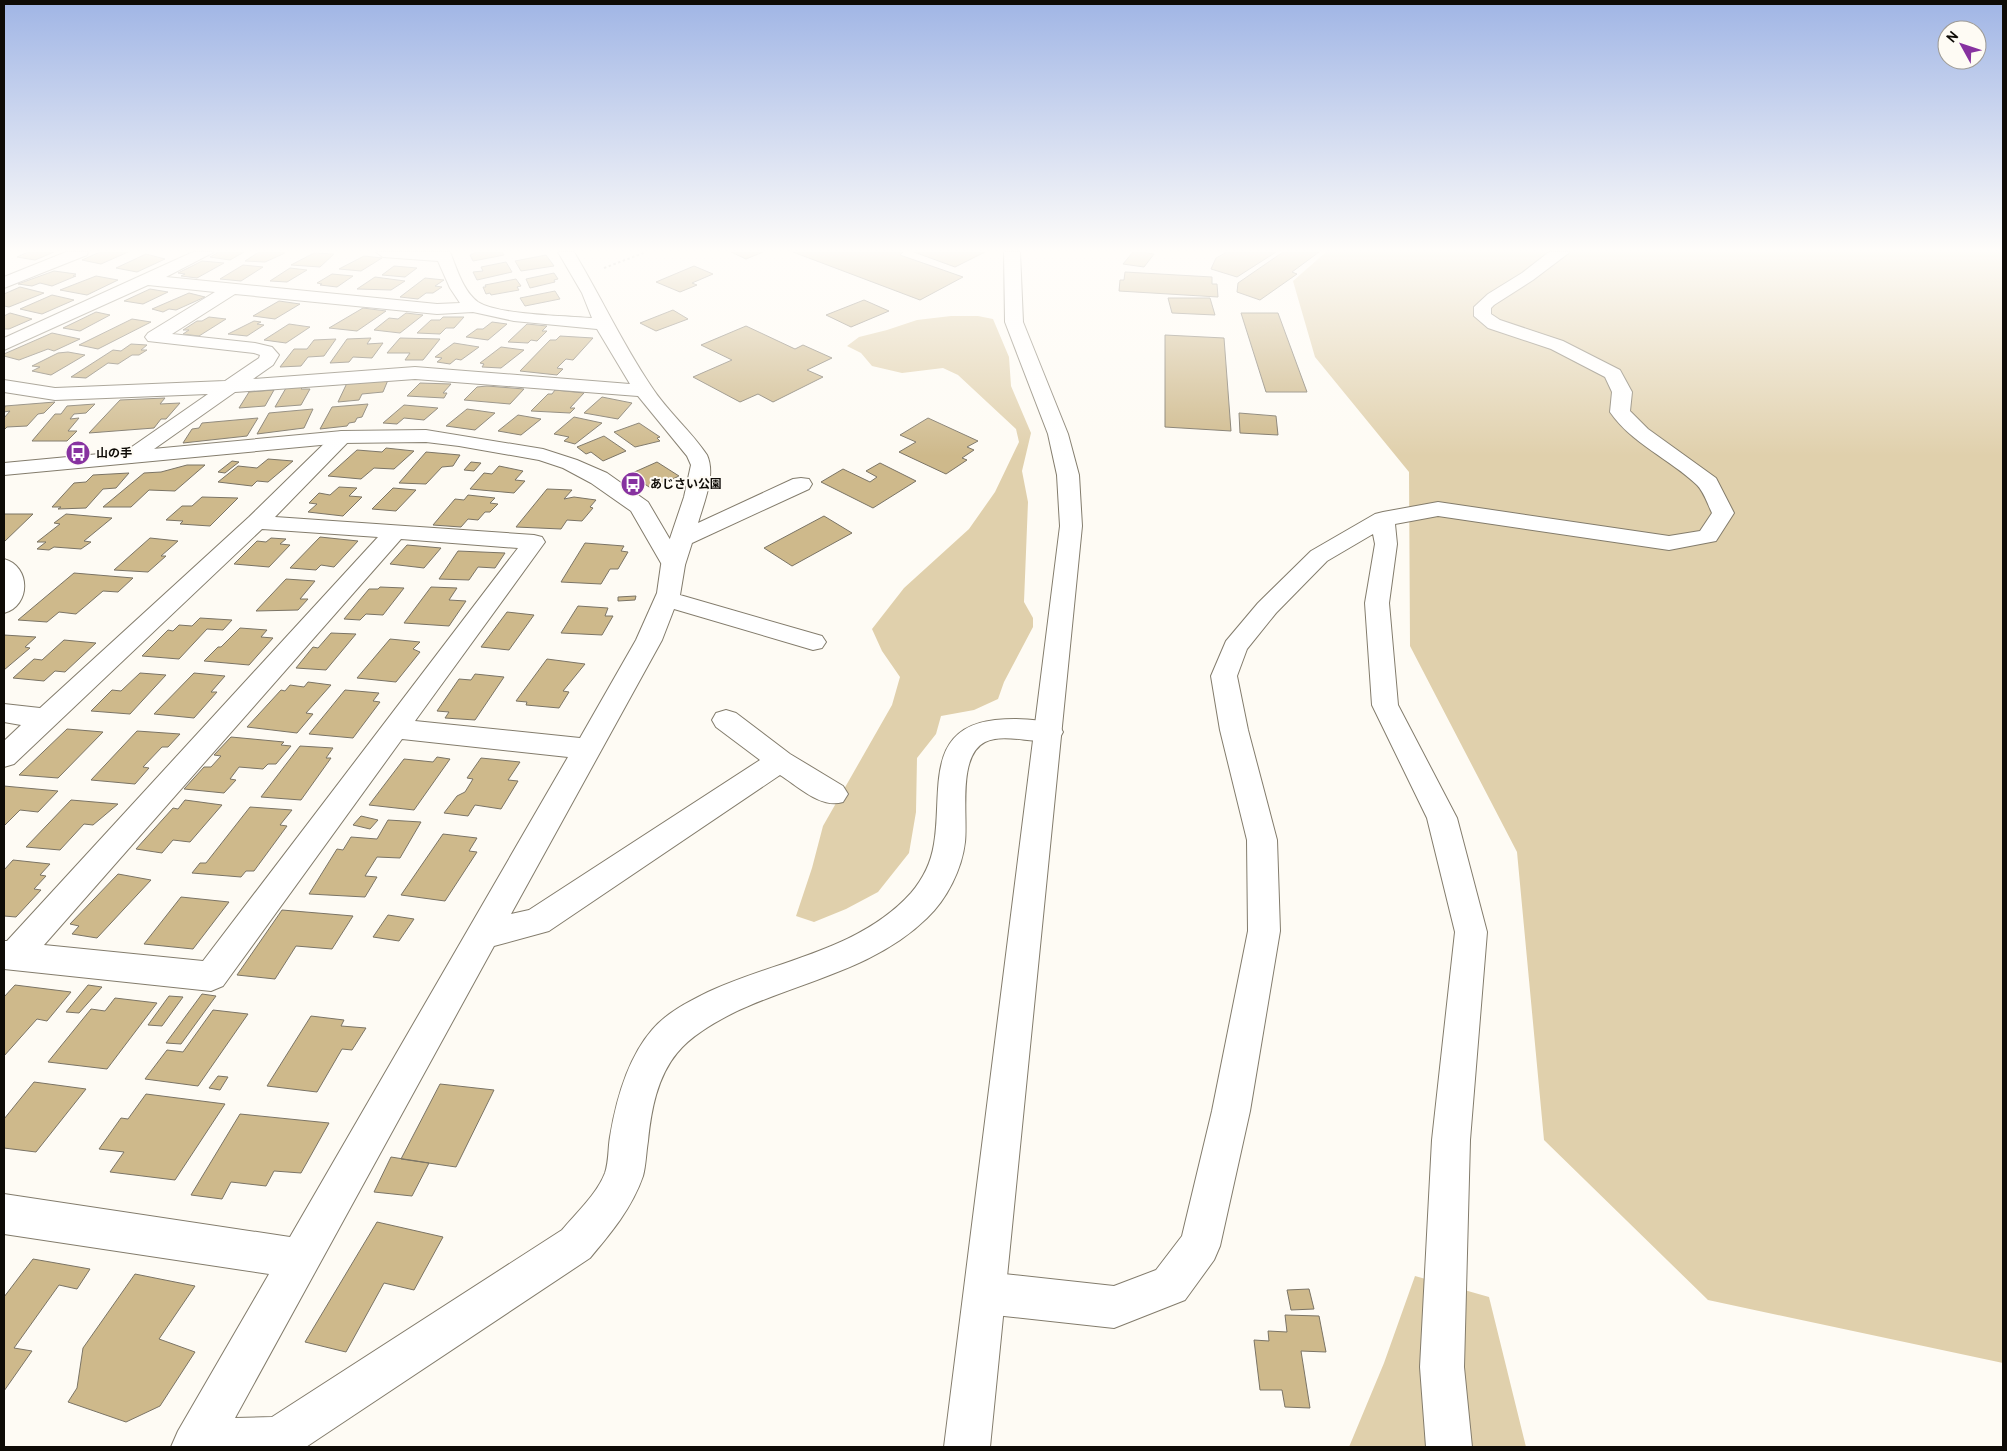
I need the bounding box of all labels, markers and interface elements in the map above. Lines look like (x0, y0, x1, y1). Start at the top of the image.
north arrow (1937, 20, 1987, 70)
text: N (1943, 28, 1963, 47)
bus stop icon: 山の手 (65, 440, 91, 466)
place label: 山の手 (96, 446, 132, 462)
bus stop icon: あじさい公園 (620, 471, 646, 497)
place label: あじさい公園 (650, 477, 722, 493)

